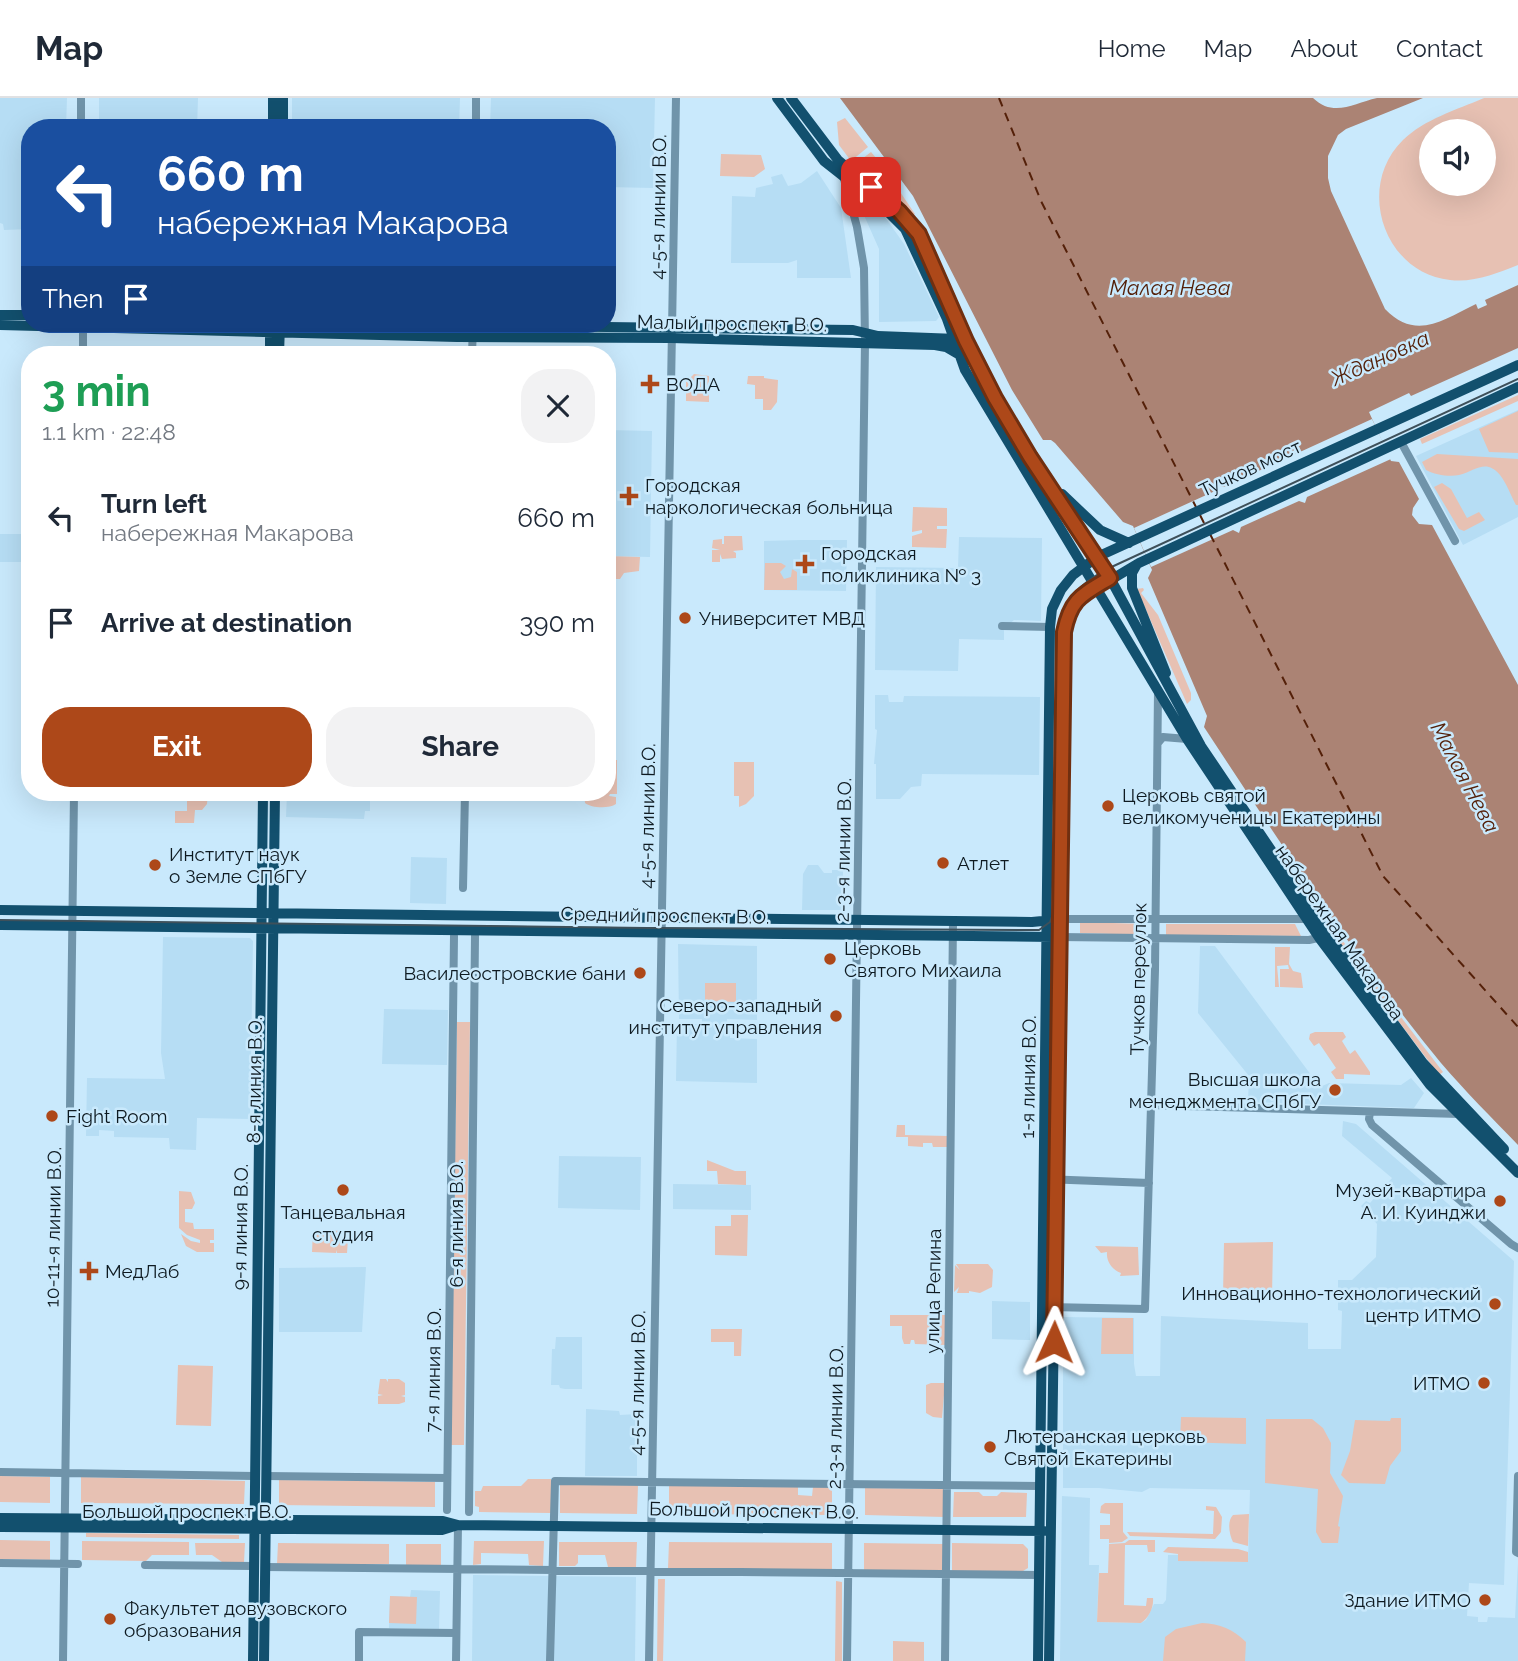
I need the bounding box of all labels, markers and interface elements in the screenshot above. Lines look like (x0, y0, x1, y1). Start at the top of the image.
text: Map (35, 29, 103, 68)
text: Home (1098, 34, 1166, 63)
text: Map (1204, 34, 1252, 63)
text: About (1290, 34, 1358, 63)
text: Contact (1396, 34, 1483, 63)
map controls (1419, 119, 1496, 196)
button: sound (1419, 119, 1496, 196)
street label: 4-5-я линии В.О. (646, 134, 670, 280)
text: 660 m (157, 145, 304, 202)
icon: left (42, 147, 133, 238)
pin (841, 157, 901, 217)
icon: arrive (852, 168, 890, 206)
text: набережная Макарова (157, 204, 509, 241)
water label: Малая Нева (1109, 275, 1231, 300)
icon: arrive (117, 280, 155, 318)
text: Then (42, 284, 103, 314)
street label: Малый проспект В.О. (637, 310, 827, 336)
water label: Ждановка (1326, 325, 1433, 391)
text: 3 min (42, 367, 151, 416)
button: close (521, 369, 595, 443)
place label: ВОДА (666, 373, 720, 395)
marker: ВОДА (640, 374, 660, 394)
text: 1.1 km · 22:48 (42, 418, 176, 445)
street label: Тучков мост (1196, 435, 1304, 501)
place label: Городская наркологическая больница (645, 474, 893, 518)
marker: Городская наркологическая больница (619, 486, 639, 506)
text: Turn left (101, 489, 207, 519)
icon: left (42, 499, 80, 537)
text: 660 m (517, 503, 595, 533)
text: набережная Макарова (101, 519, 354, 546)
place label: Городская поликлиника № 3 (821, 542, 981, 586)
marker: Городская поликлиника № 3 (795, 554, 815, 574)
icon: arrive (42, 604, 80, 642)
place label: Университет МВД (699, 607, 865, 629)
text: Arrive at destination (101, 608, 352, 638)
text: 390 m (519, 608, 595, 638)
marker: Университет МВД (677, 610, 693, 626)
button: Exit (42, 707, 312, 787)
button: Share (326, 707, 595, 787)
water label: Малая Нева (1426, 718, 1504, 836)
street label: 4-5-я линии В.О. (635, 743, 659, 889)
street label: 2-3-я линии В.О. (831, 778, 855, 922)
place label: Церковь святой великомученицы Екатерины (1122, 784, 1380, 828)
marker: Церковь святой великомученицы Екатерины (1100, 798, 1116, 814)
street label: набережная Макарова (1271, 840, 1409, 1024)
place label: Институт наук о Земле СПбГУ (169, 843, 307, 887)
place label: Атлет (957, 852, 1009, 874)
marker: Атлет (935, 855, 951, 871)
marker: Институт наук о Земле СПбГУ (147, 857, 163, 873)
street label: Средний проспект В.О. (560, 902, 770, 928)
street label: Тучков переулок (1126, 902, 1150, 1056)
place label: Церковь Святого Михаила (844, 937, 1002, 981)
marker: Церковь Святого Михаила (822, 951, 838, 967)
place label: Василеостровские бани (403, 962, 626, 984)
marker: Василеостровские бани (632, 965, 648, 981)
place label: Северо-западный институт управления (629, 994, 822, 1038)
marker: Северо-западный институт управления (828, 1008, 844, 1024)
street label: 1-я линия В.О. (1016, 1015, 1040, 1139)
street label: 8-я линия В.О. (242, 1016, 266, 1144)
place label: Высшая школа менеджмента СПбГУ (1129, 1068, 1321, 1112)
marker: Высшая школа менеджмента СПбГУ (1327, 1082, 1343, 1098)
place label: Fight Room (66, 1105, 167, 1127)
marker: Fight Room (44, 1108, 60, 1124)
street label: 10-11-я линии В.О. (41, 1147, 65, 1307)
street label: 6-я линия В.О. (445, 1161, 467, 1287)
street label: 9-я линия В.О. (228, 1164, 252, 1290)
place label: Музей-квартира А. И. Куинджи (1335, 1179, 1486, 1223)
marker: Танцевальная студия (335, 1182, 351, 1198)
marker: Музей-квартира А. И. Куинджи (1492, 1193, 1508, 1209)
place label: Танцевальная студия (280, 1201, 406, 1245)
street label: улица Репина (921, 1228, 945, 1354)
place label: МедЛаб (105, 1260, 179, 1282)
marker: МедЛаб (79, 1261, 99, 1281)
place label: Инновационно-технологический центр ИТМО (1181, 1282, 1481, 1326)
marker: Инновационно-технологический центр ИТМО (1487, 1296, 1503, 1312)
position arrow (1017, 1305, 1091, 1379)
street label: 7-я линия В.О. (421, 1307, 445, 1433)
street label: 4-5-я линии В.О. (625, 1310, 649, 1456)
street label: 2-3-я линии В.О. (823, 1345, 847, 1489)
place label: ИТМО (1413, 1372, 1470, 1394)
marker: ИТМО (1476, 1375, 1492, 1391)
place label: Лютеранская церковь Святой Екатерины (1004, 1425, 1205, 1469)
marker: Лютеранская церковь Святой Екатерины (982, 1439, 998, 1455)
street label: Большой проспект В.О. (649, 1497, 859, 1523)
street label: Большой проспект В.О. (82, 1500, 292, 1522)
place label: Здание ИТМО (1344, 1589, 1471, 1611)
marker: Здание ИТМО (1477, 1592, 1493, 1608)
place label: Факультет довузовского образования (124, 1597, 347, 1641)
marker: Факультет довузовского образования (102, 1611, 118, 1627)

